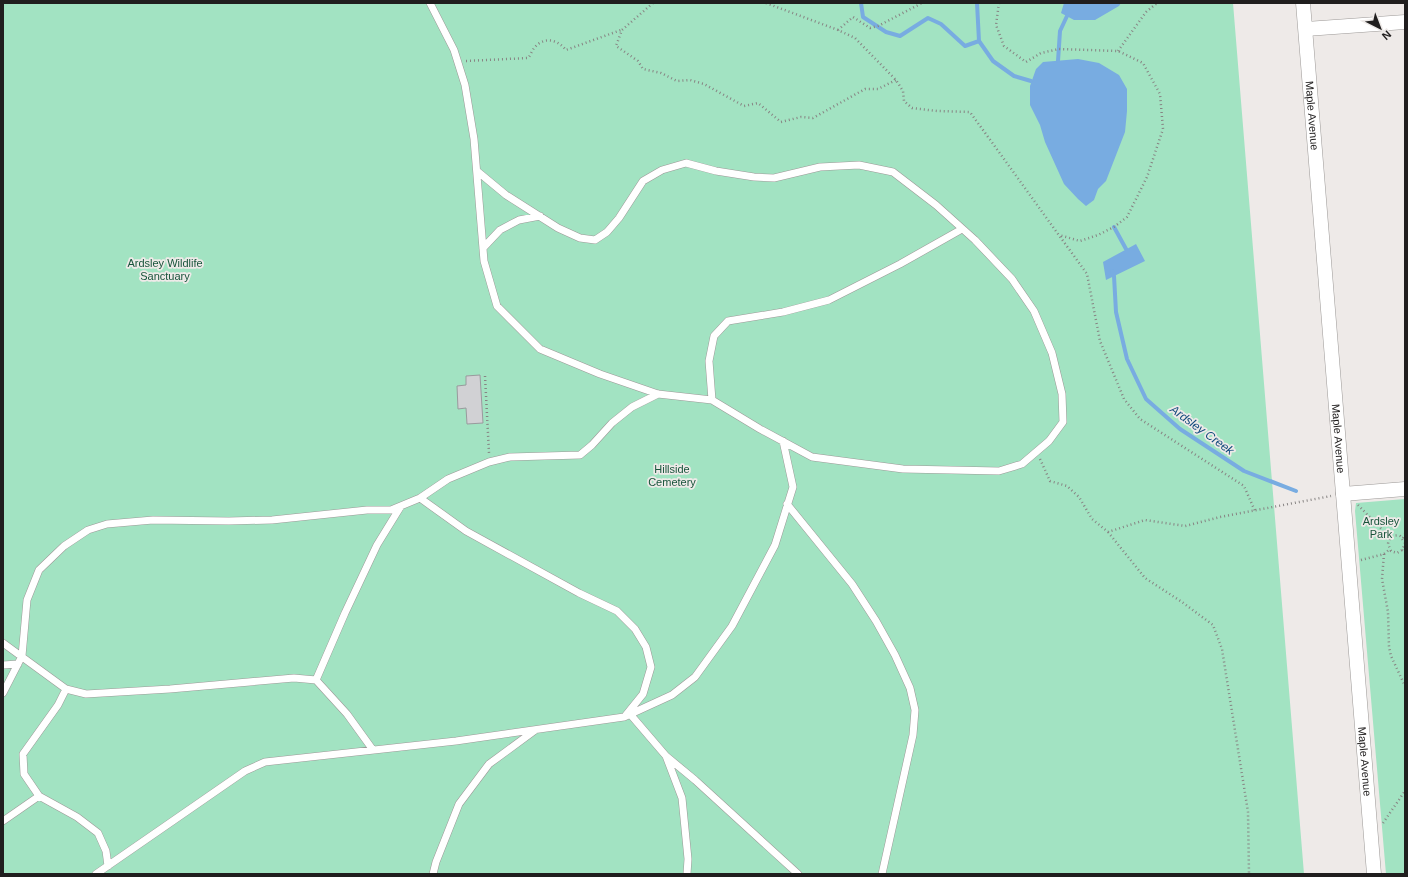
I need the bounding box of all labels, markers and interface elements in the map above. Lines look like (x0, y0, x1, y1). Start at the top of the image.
north arrow (1360, 8, 1400, 48)
text: N (1380, 28, 1394, 43)
street label: Maple Avenue (1303, 80, 1321, 151)
park label: Ardsley Wildlife Sanctuary (127, 257, 203, 282)
water label: Ardsley Creek (1167, 402, 1237, 458)
street label: Maple Avenue (1330, 403, 1347, 474)
park label: Hillside Cemetery (648, 463, 696, 488)
park label: Ardsley Park (1363, 515, 1400, 540)
street label: Maple Avenue (1356, 726, 1374, 797)

